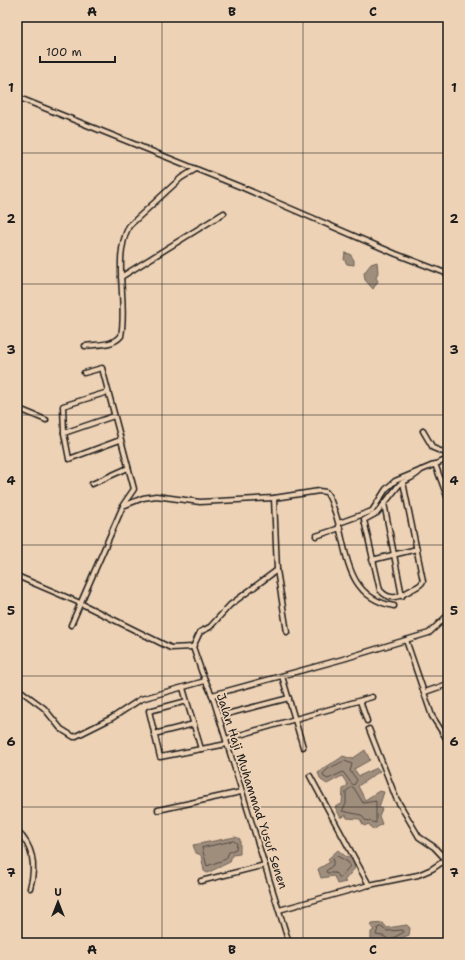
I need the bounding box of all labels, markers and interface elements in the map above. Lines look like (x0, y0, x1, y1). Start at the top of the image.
text: A (87, 3, 97, 20)
text: B (228, 3, 236, 20)
text: C (369, 3, 377, 20)
scale bar (40, 38, 115, 64)
text: 100 m (46, 44, 82, 60)
text: 1 (8, 79, 14, 96)
text: 1 (451, 79, 457, 96)
text: 2 (6, 210, 16, 227)
text: 2 (449, 210, 459, 227)
text: 3 (6, 341, 16, 358)
text: 3 (449, 341, 459, 358)
text: 4 (6, 472, 16, 489)
text: 4 (449, 472, 459, 489)
text: 5 (7, 602, 15, 619)
text: 5 (450, 602, 458, 619)
street label: Jalan Haji Muhammad Yusuf Senen (213, 691, 291, 891)
text: 6 (6, 733, 16, 750)
text: 6 (449, 733, 459, 750)
text: 7 (6, 864, 16, 881)
text: 7 (449, 864, 459, 881)
north arrow (38, 882, 78, 922)
text: U (54, 885, 62, 900)
text: A (87, 941, 97, 958)
text: B (228, 941, 236, 958)
text: C (369, 941, 377, 958)

